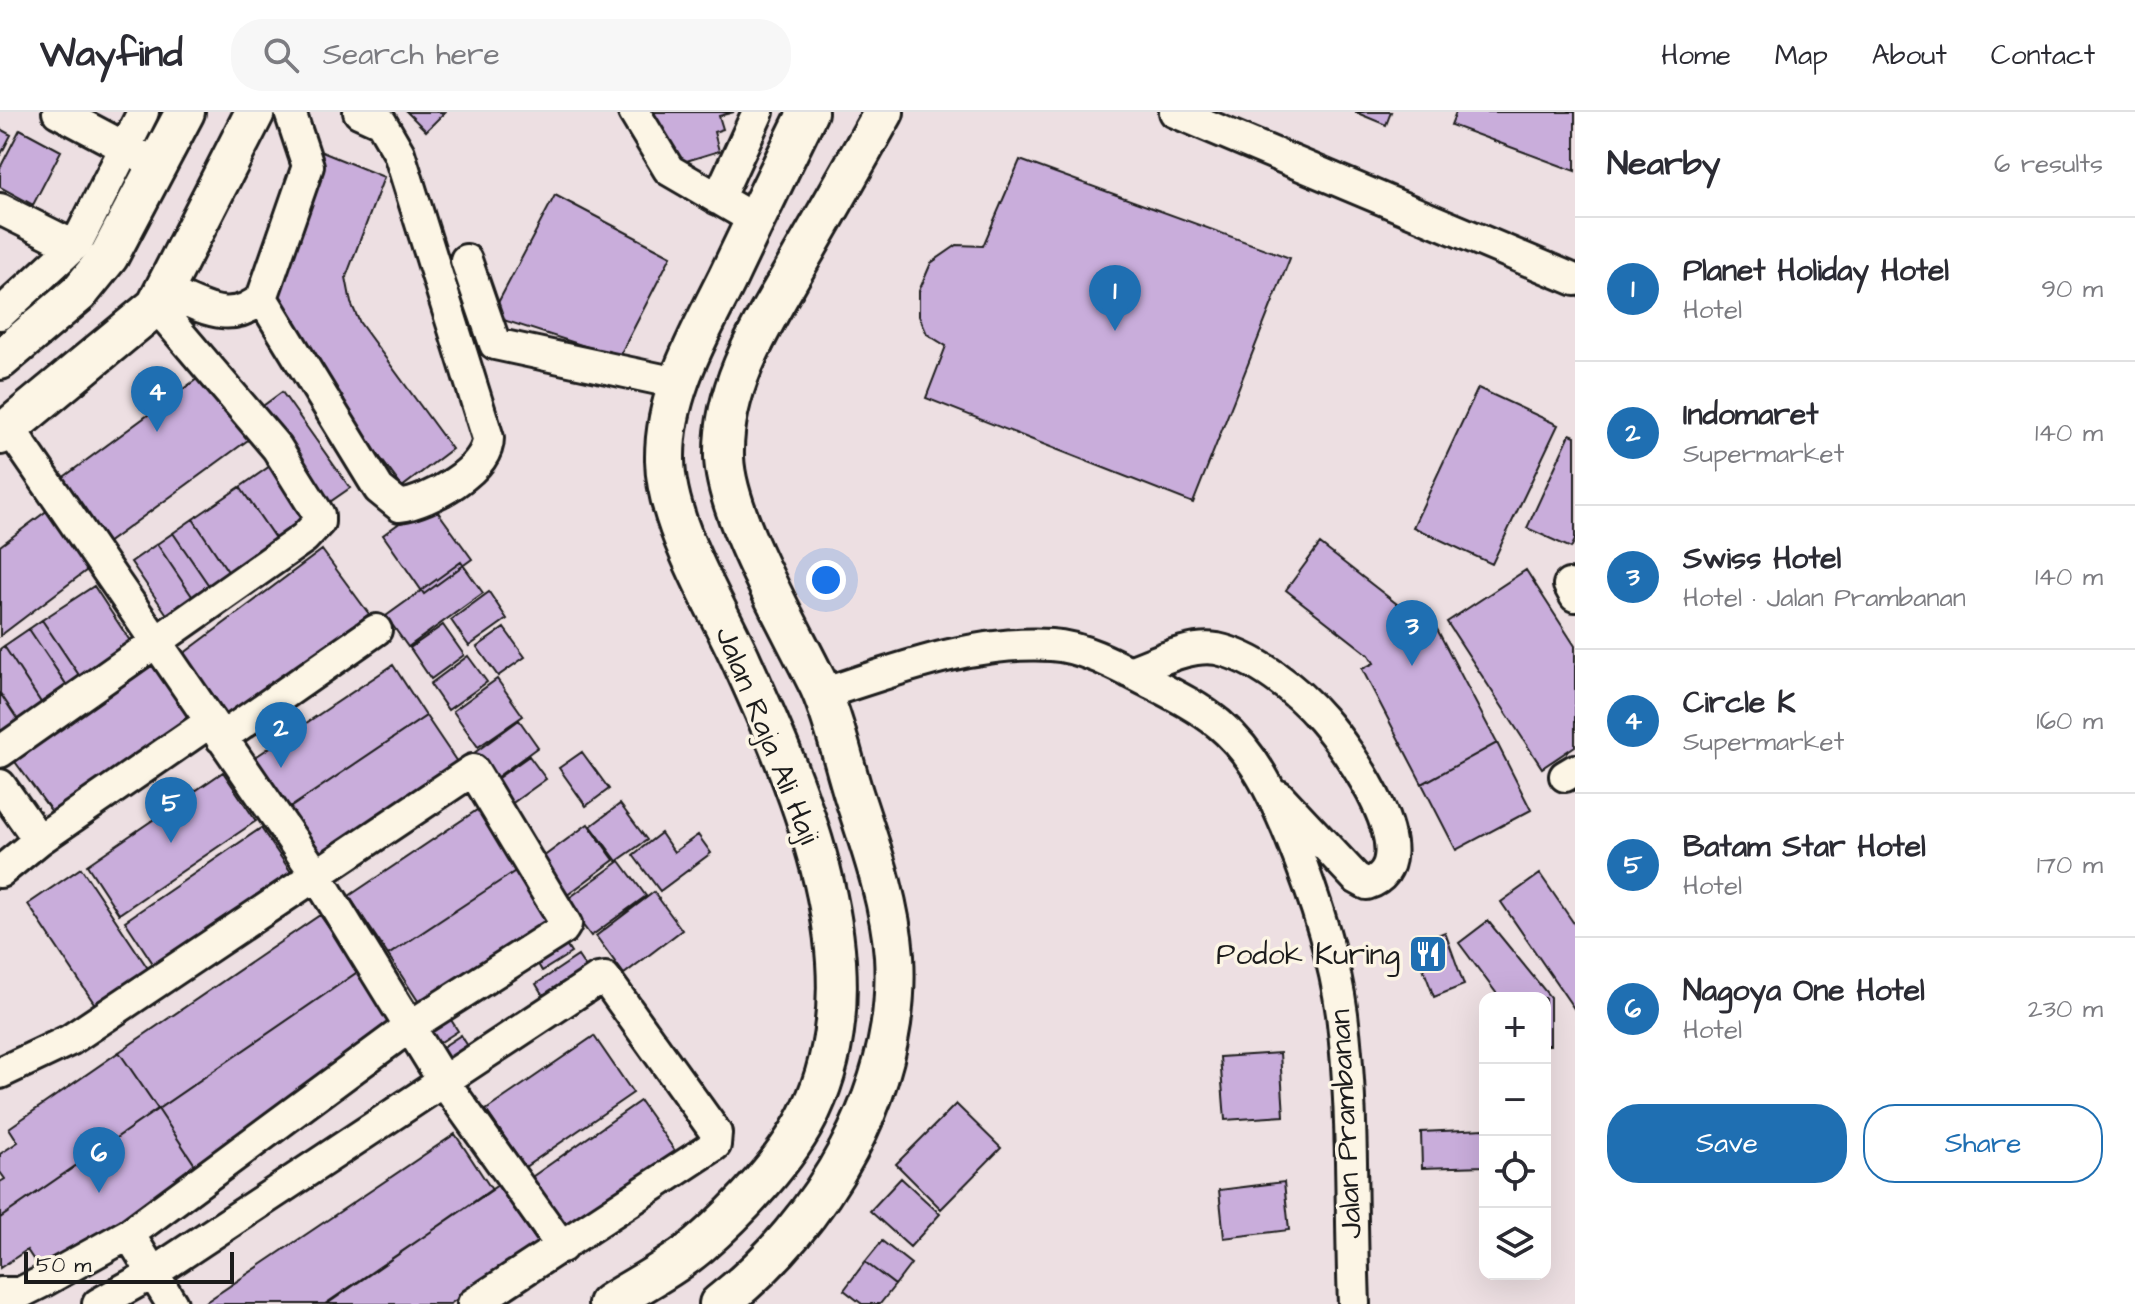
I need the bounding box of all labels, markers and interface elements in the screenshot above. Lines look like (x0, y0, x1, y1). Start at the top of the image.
search box (231, 19, 791, 91)
text: Wayfind (40, 29, 183, 81)
icon: search (259, 33, 303, 77)
text: Search here (323, 34, 500, 76)
text: Home (1661, 36, 1731, 75)
text: Map (1775, 36, 1828, 75)
text: About (1872, 36, 1947, 75)
text: Contact (1991, 36, 2095, 75)
text: Nearby (1607, 140, 1721, 188)
text: 6 results (1994, 146, 2103, 182)
text: Planet Holiday Hotel (1683, 250, 1949, 292)
pin: 1 (1089, 265, 1141, 331)
text: 1 (1631, 271, 1635, 307)
text: 90 m (2041, 271, 2103, 307)
text: Hotel (1683, 292, 1742, 328)
pin: 4 (131, 366, 183, 432)
text: Indomaret (1683, 394, 1818, 436)
text: 2 (1626, 415, 1640, 451)
text: 140 m (2035, 415, 2103, 451)
text: Supermarket (1683, 436, 1844, 472)
text: Swiss Hotel (1683, 538, 1841, 580)
text: 3 (1626, 559, 1640, 595)
text: 140 m (2035, 559, 2103, 595)
your location (806, 560, 846, 600)
text: Hotel · Jalan Prambanan (1683, 580, 1966, 616)
pin: 3 (1386, 600, 1438, 666)
street label: Jalan Raja Ali Haji (704, 620, 830, 851)
text: Circle K (1683, 682, 1795, 724)
pin: 2 (255, 702, 307, 768)
text: 4 (1624, 703, 1642, 739)
text: 160 m (2036, 703, 2103, 739)
text: Supermarket (1683, 724, 1844, 760)
pin: 5 (145, 777, 197, 843)
text: Batam Star Hotel (1683, 826, 1926, 868)
text: 5 (1624, 847, 1642, 883)
text: 170 m (2037, 847, 2103, 883)
text: Hotel (1683, 868, 1742, 904)
restaurant icon: Podok Kuring (1407, 933, 1449, 975)
place label: Podok Kuring (1216, 934, 1400, 977)
text: Nagoya One Hotel (1683, 970, 1925, 1012)
text: 6 (1625, 991, 1641, 1027)
text: 230 m (2028, 991, 2103, 1027)
map controls (1479, 992, 1551, 1280)
button: + (1479, 992, 1551, 1064)
street label: Jalan Prambanan (1319, 1008, 1373, 1240)
text: Hotel (1683, 1012, 1742, 1048)
button: − (1479, 1064, 1551, 1136)
button: Save (1607, 1104, 1847, 1183)
button: Share (1863, 1104, 2103, 1183)
pin: 6 (73, 1127, 125, 1193)
button: locate (1479, 1136, 1551, 1208)
button: layers (1479, 1208, 1551, 1280)
scale bar (24, 1248, 234, 1284)
text: 50 m (36, 1250, 91, 1281)

